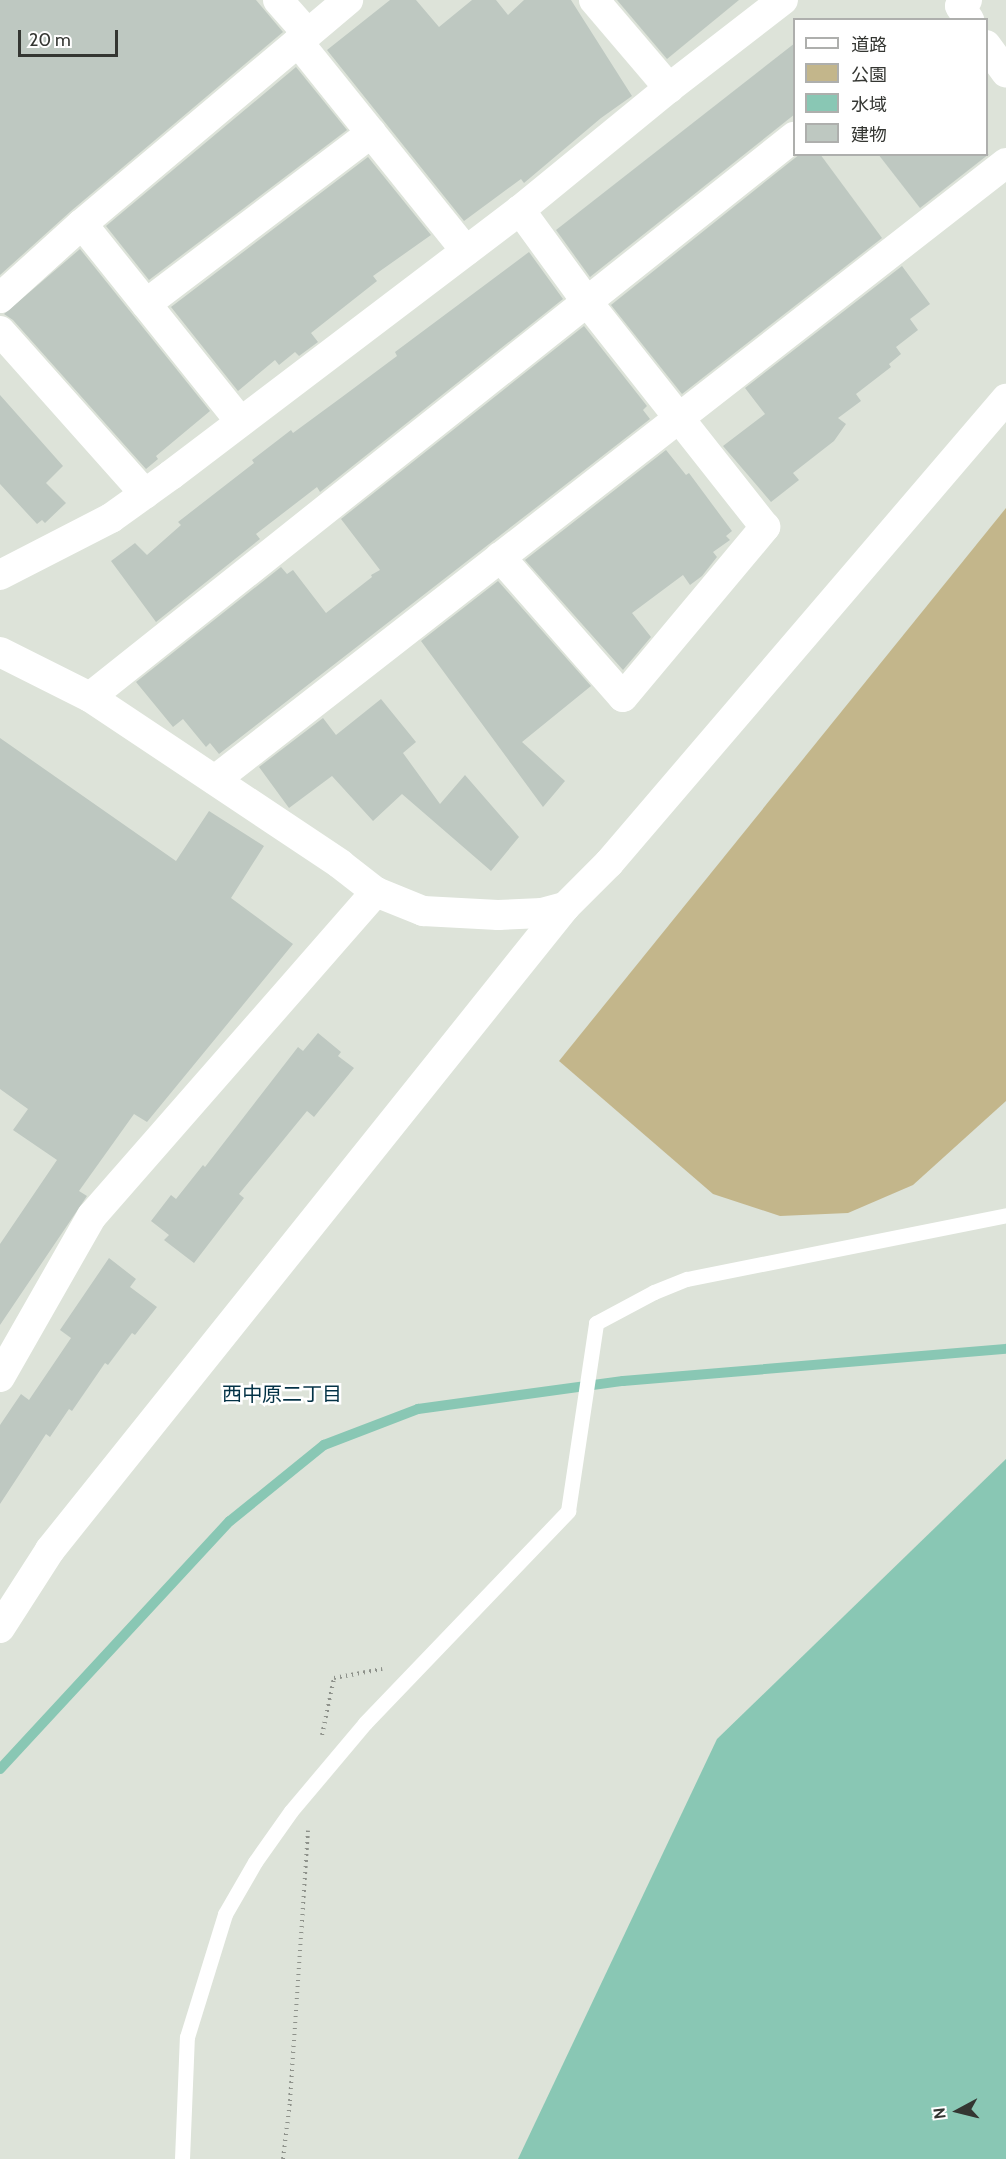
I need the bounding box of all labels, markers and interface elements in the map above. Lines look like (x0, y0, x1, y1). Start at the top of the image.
scale bar (21, 18, 122, 56)
legend (793, 18, 988, 156)
text: 20 m (29, 29, 71, 51)
text: 道路 (851, 34, 887, 56)
text: 公園 (851, 64, 887, 86)
text: 水域 (851, 94, 887, 116)
text: 建物 (851, 124, 887, 146)
district label: 西中原二丁目 (222, 1382, 342, 1406)
north arrow (928, 2081, 988, 2141)
text: N (930, 2106, 950, 2120)

